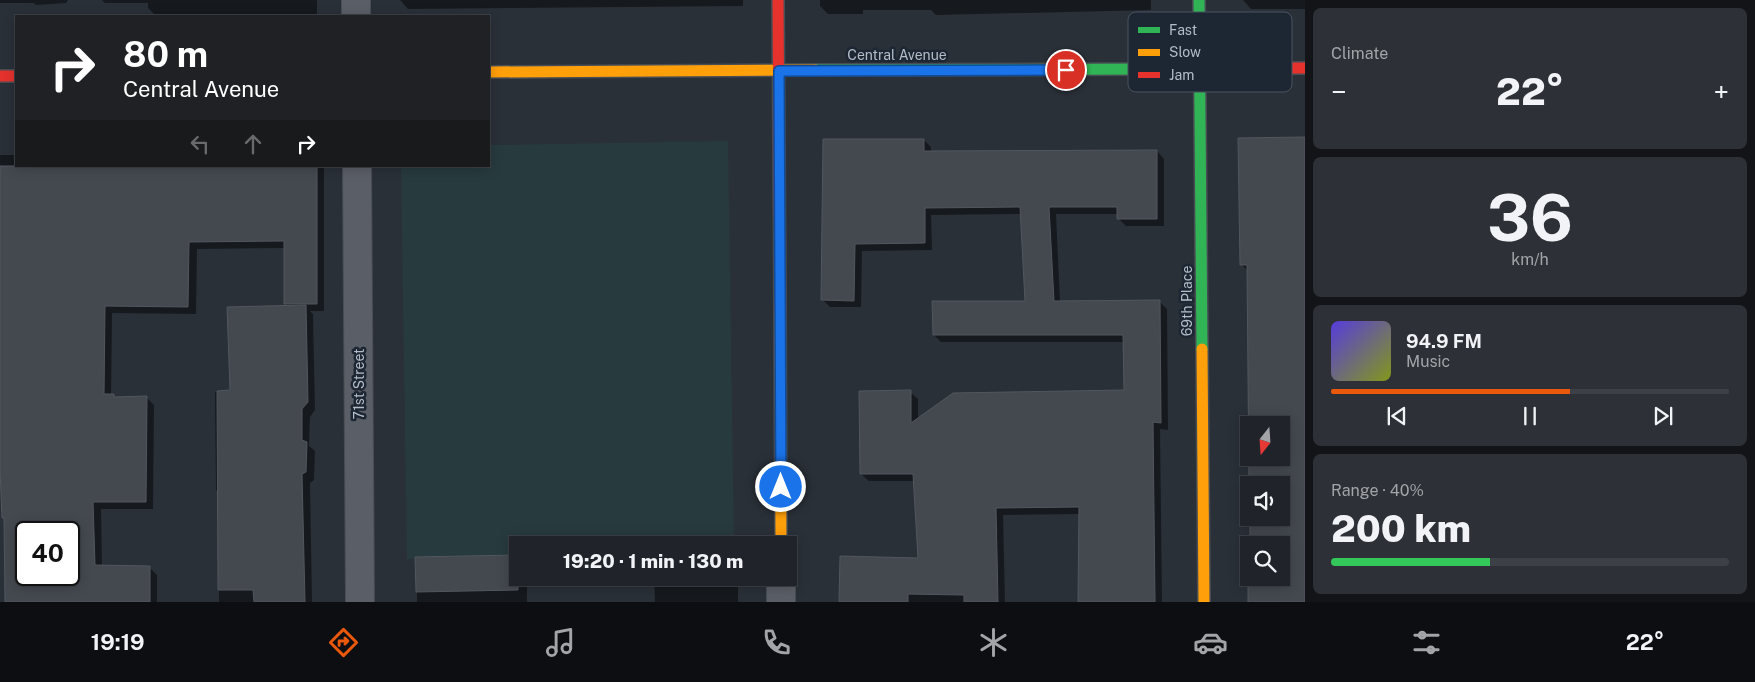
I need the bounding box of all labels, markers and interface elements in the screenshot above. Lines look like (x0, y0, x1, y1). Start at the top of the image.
legend (1128, 12, 1292, 92)
text: Fast (1169, 22, 1197, 38)
text: 80 m (123, 34, 208, 75)
icon: right (40, 35, 105, 100)
text: Slow (1169, 44, 1201, 60)
text: Climate (1331, 44, 1388, 63)
street label: Central Avenue (847, 47, 947, 63)
pin (1045, 49, 1087, 91)
icon: arrive (1052, 56, 1080, 84)
text: Jam (1169, 67, 1194, 83)
text: 22° (1496, 69, 1564, 114)
text: − (1331, 75, 1347, 108)
text: + (1713, 75, 1729, 108)
text: Central Avenue (123, 76, 279, 102)
icon: left (186, 130, 214, 158)
icon: ahead (239, 130, 267, 158)
icon: right (292, 130, 320, 158)
text: 36 (1487, 179, 1573, 256)
text: km/h (1511, 250, 1549, 269)
street label: 69th Place (1179, 266, 1195, 336)
text: 94.9 FM (1406, 330, 1482, 352)
street label: 71st Street (351, 348, 367, 420)
text: Music (1406, 352, 1450, 371)
icon: previous (1383, 402, 1411, 430)
icon: pause (1516, 402, 1544, 430)
icon: next (1649, 402, 1677, 430)
north arrow (1240, 416, 1290, 466)
map controls (1240, 416, 1290, 586)
position arrow (754, 460, 806, 512)
button: sound (1240, 476, 1290, 526)
text: Range · 40% (1331, 481, 1424, 500)
text: 200 km (1331, 506, 1471, 551)
speed limit sign: 40 (15, 521, 80, 586)
button: search (1240, 536, 1290, 586)
text: 19:20 · 1 min · 130 m (563, 550, 743, 572)
icon: directions (326, 625, 361, 660)
icon: music (543, 625, 578, 660)
icon: phone (759, 625, 794, 660)
icon: climate (976, 625, 1011, 660)
icon: car (1193, 625, 1228, 660)
icon: filters (1409, 625, 1444, 660)
text: 19:19 (91, 629, 145, 655)
text: 22° (1626, 629, 1664, 655)

